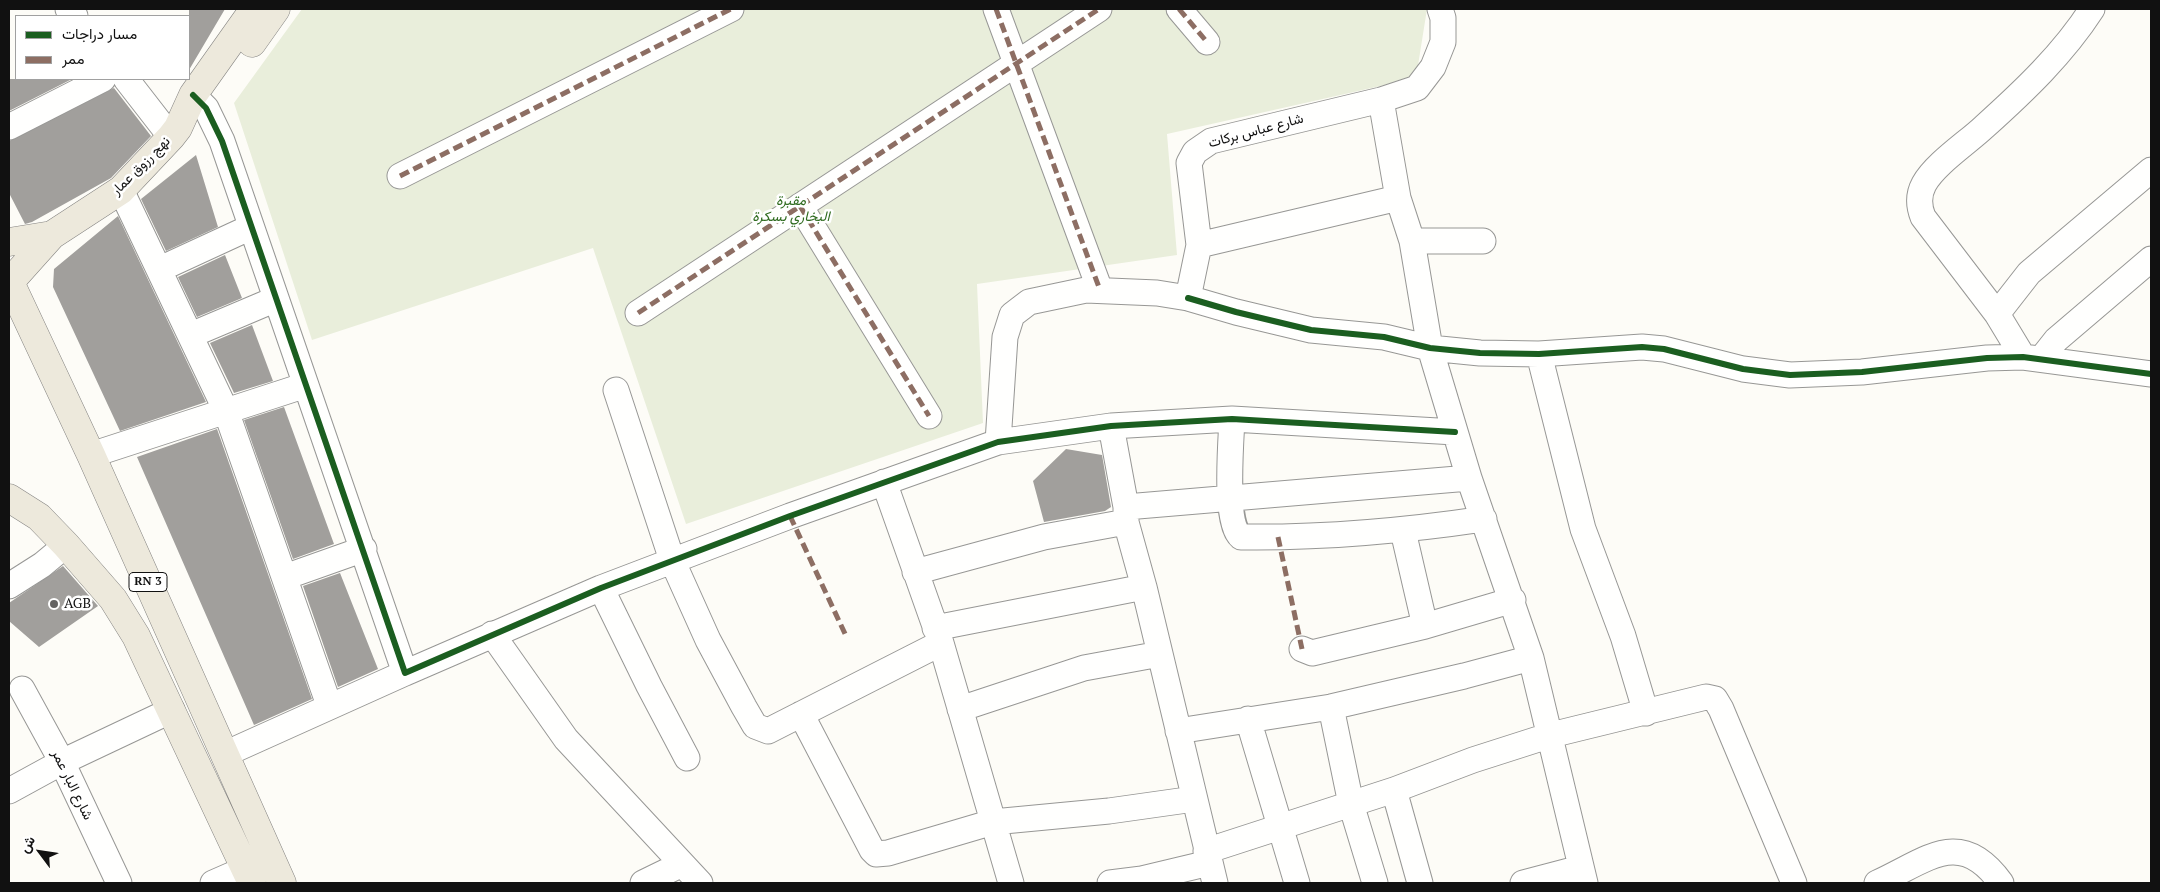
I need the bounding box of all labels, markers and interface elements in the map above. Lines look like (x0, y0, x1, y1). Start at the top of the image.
legend (15, 15, 190, 80)
text: مسار دراجات (62, 23, 137, 43)
text: ممر (62, 48, 84, 68)
street label: شارع عباس بركات (1207, 110, 1305, 152)
street label: نهج رزوق عمار (108, 133, 174, 199)
park label: مقبرة البخاري بسكرة (752, 193, 830, 226)
road number: RN 3 (129, 572, 167, 592)
place label: AGB (64, 596, 91, 612)
marker: AGB (48, 598, 60, 610)
street label: شارع البار عمر (48, 747, 96, 823)
north arrow (15, 827, 65, 877)
text: ش (14, 832, 39, 856)

